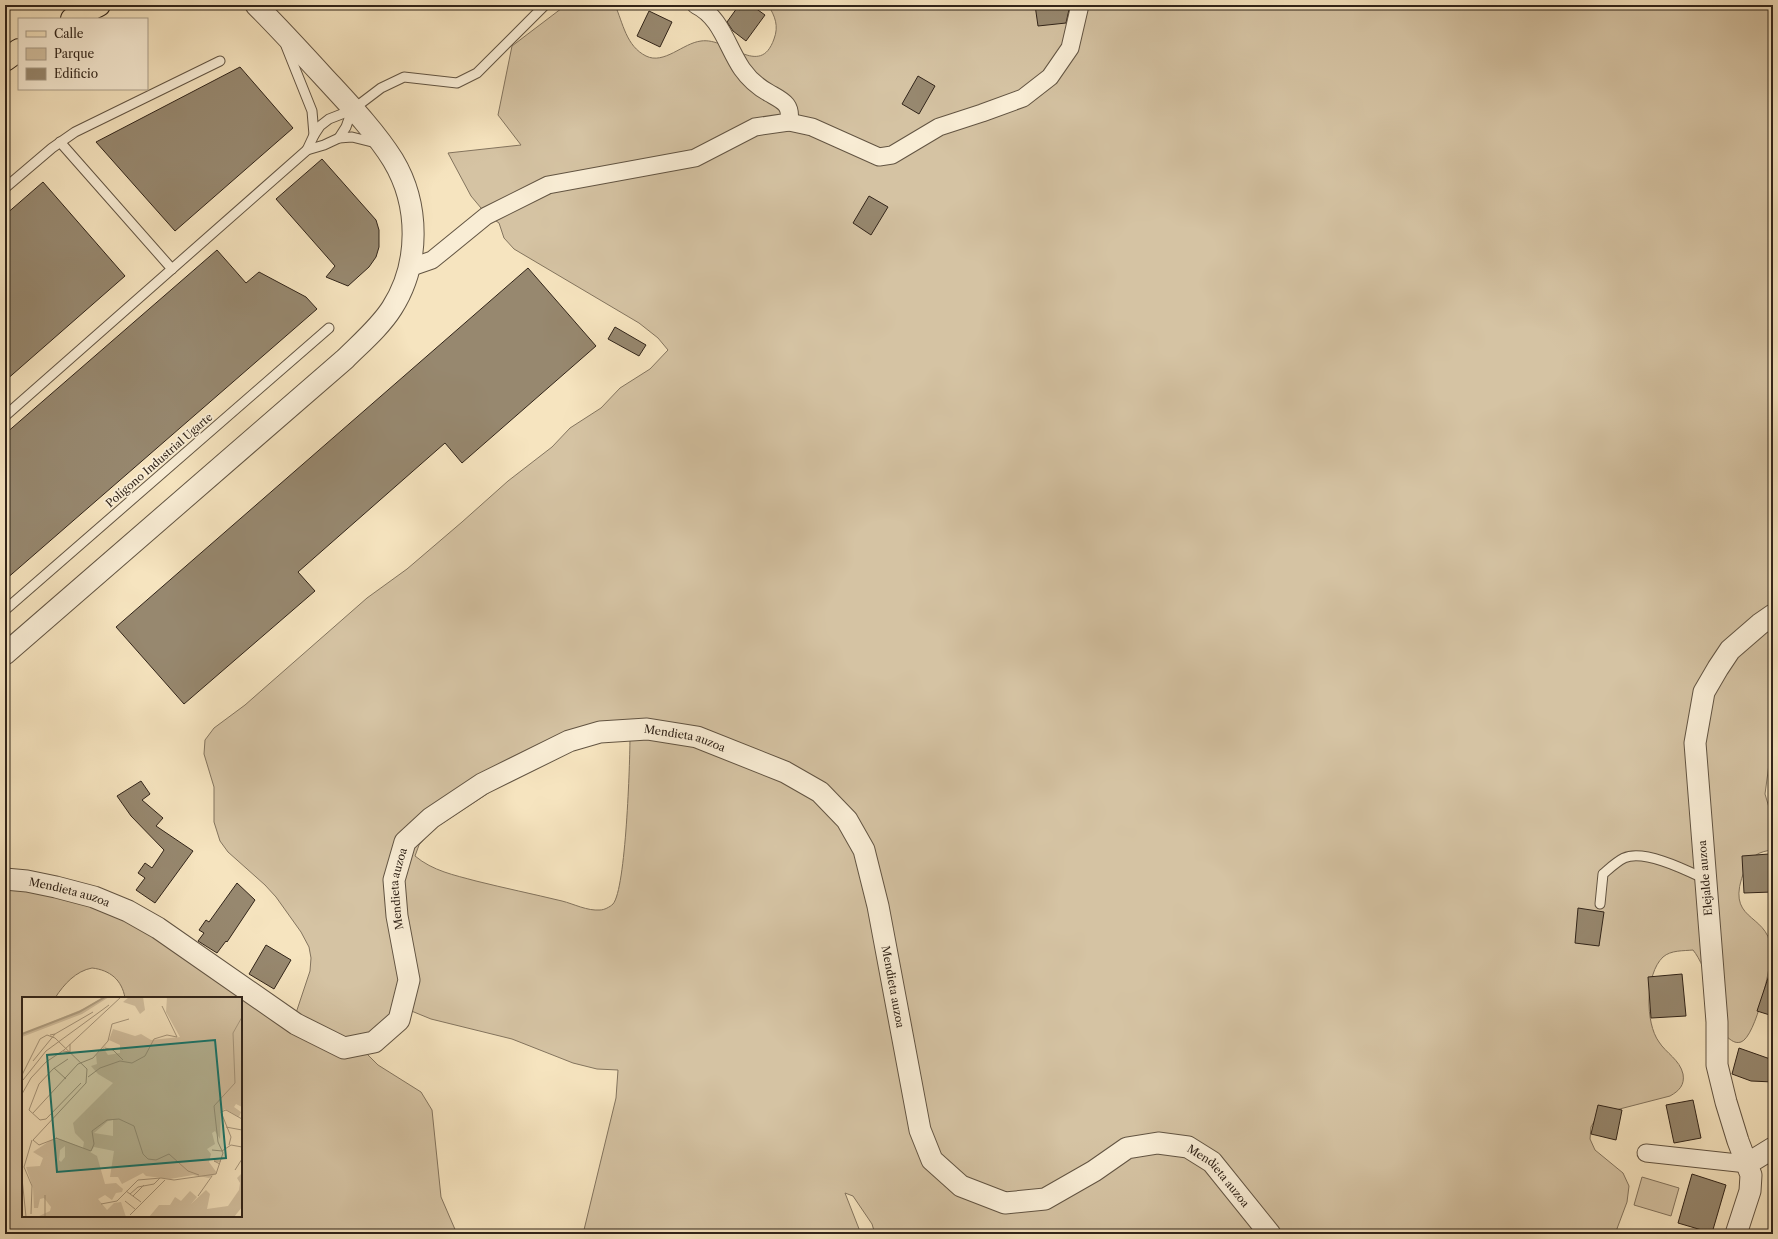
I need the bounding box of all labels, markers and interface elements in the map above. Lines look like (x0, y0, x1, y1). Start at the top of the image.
legend (18, 18, 148, 90)
text: Calle (54, 26, 84, 41)
text: Parque (54, 46, 95, 61)
text: Edificio (54, 66, 98, 81)
street label: Polígono Industrial Ugarte (103, 410, 215, 510)
street label: Mendieta auzoa (643, 722, 728, 755)
street label: Elejalde auzoa (1695, 839, 1715, 916)
street label: Mendieta auzoa (387, 846, 410, 931)
street label: Mendieta auzoa (28, 875, 112, 910)
street label: Mendieta auzoa (879, 944, 908, 1029)
inset map (22, 997, 242, 1217)
street label: Mendieta auzoa (1185, 1141, 1253, 1210)

